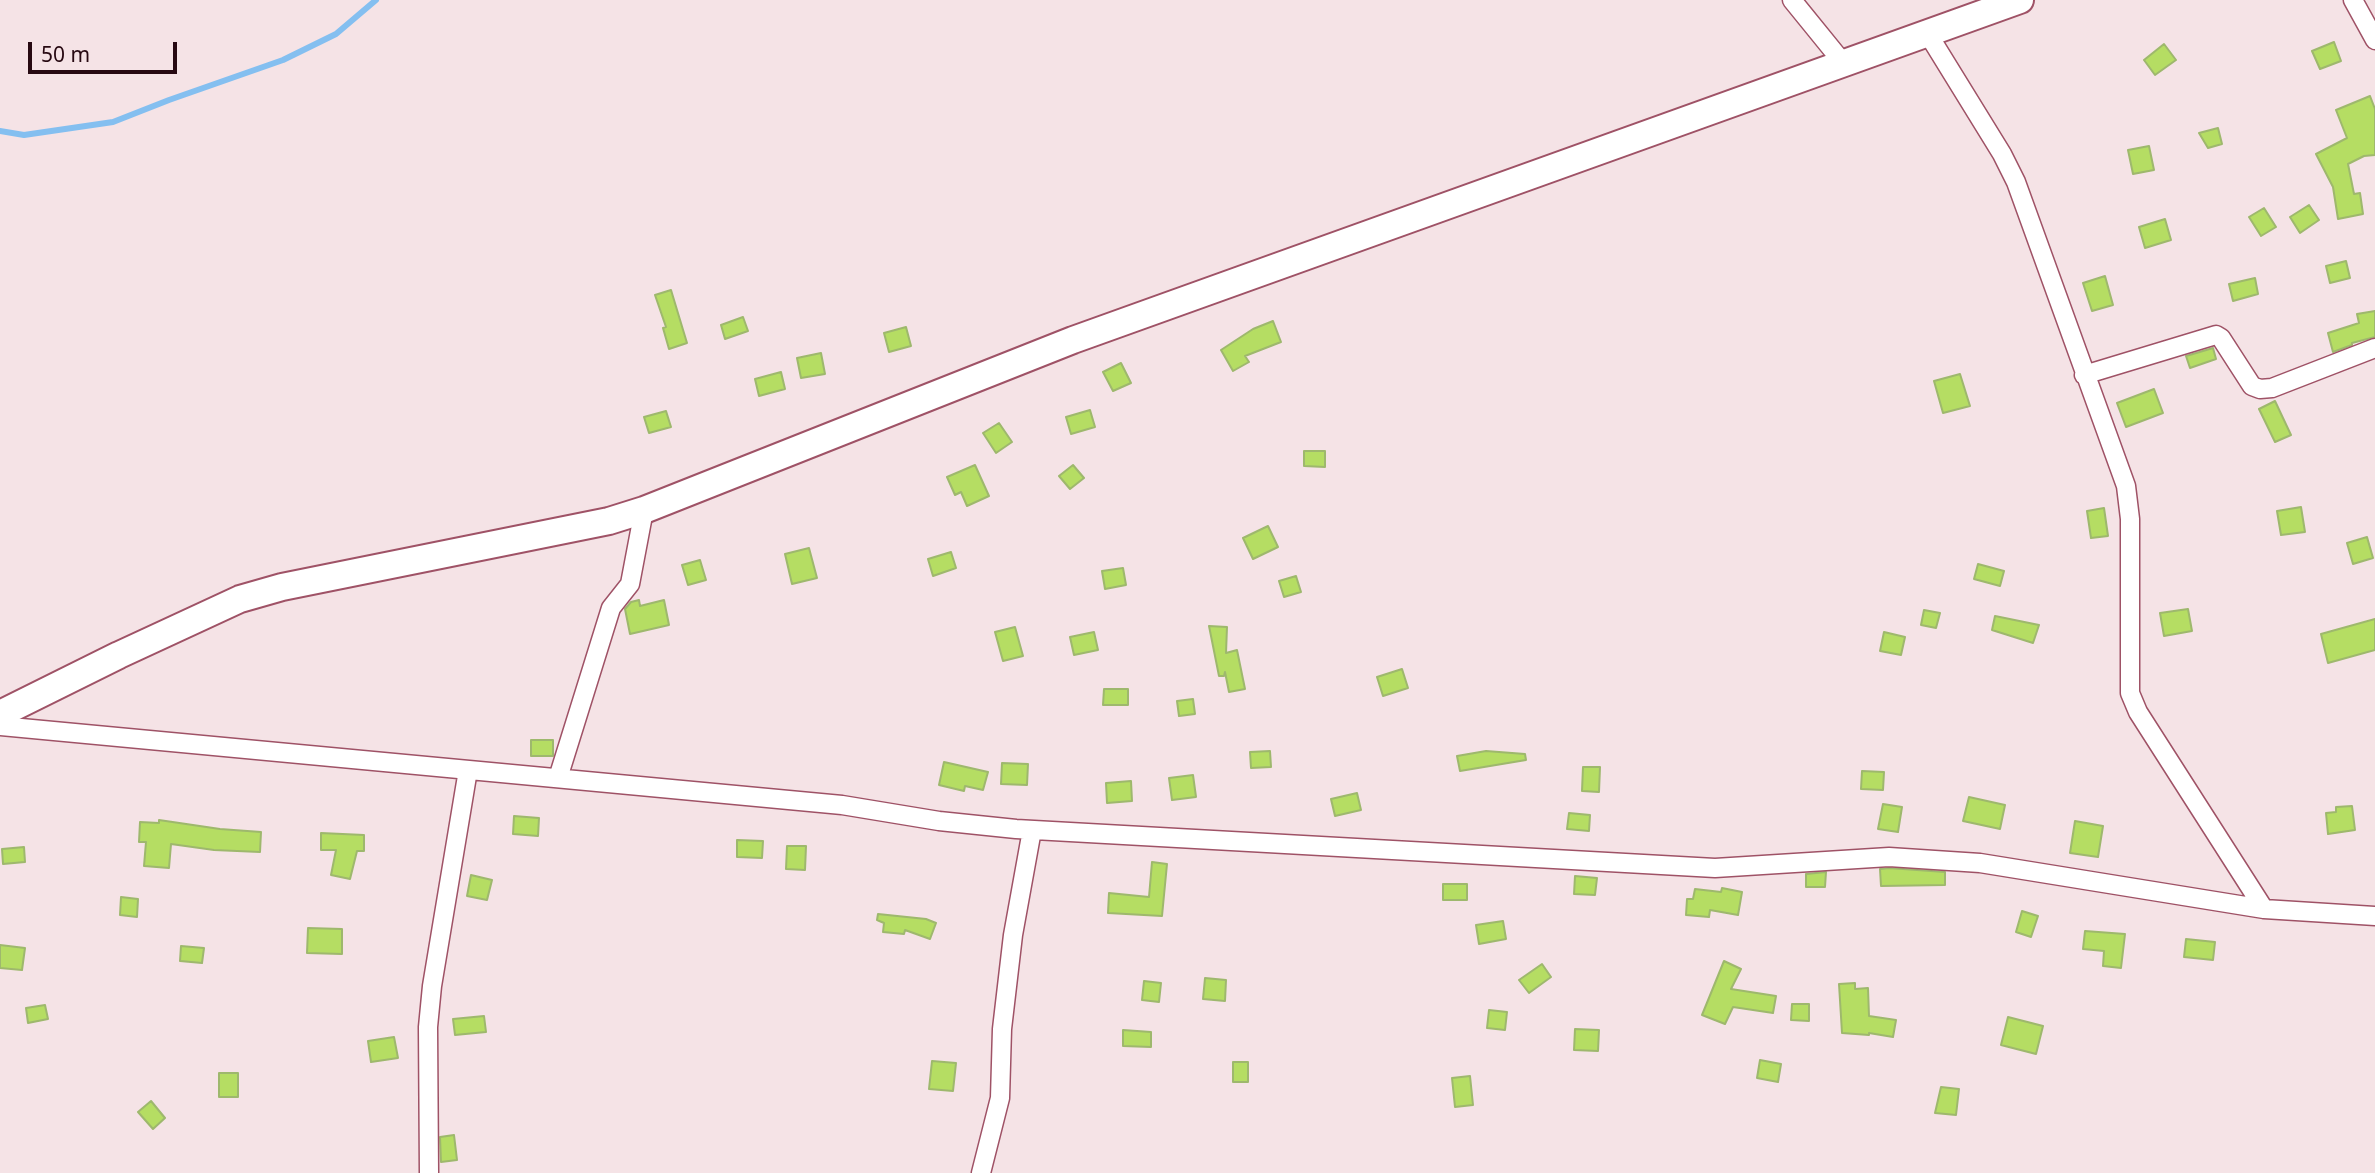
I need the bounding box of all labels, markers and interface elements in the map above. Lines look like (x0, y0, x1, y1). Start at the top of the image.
scale bar (32, 28, 180, 72)
text: 50 m (41, 40, 90, 68)

